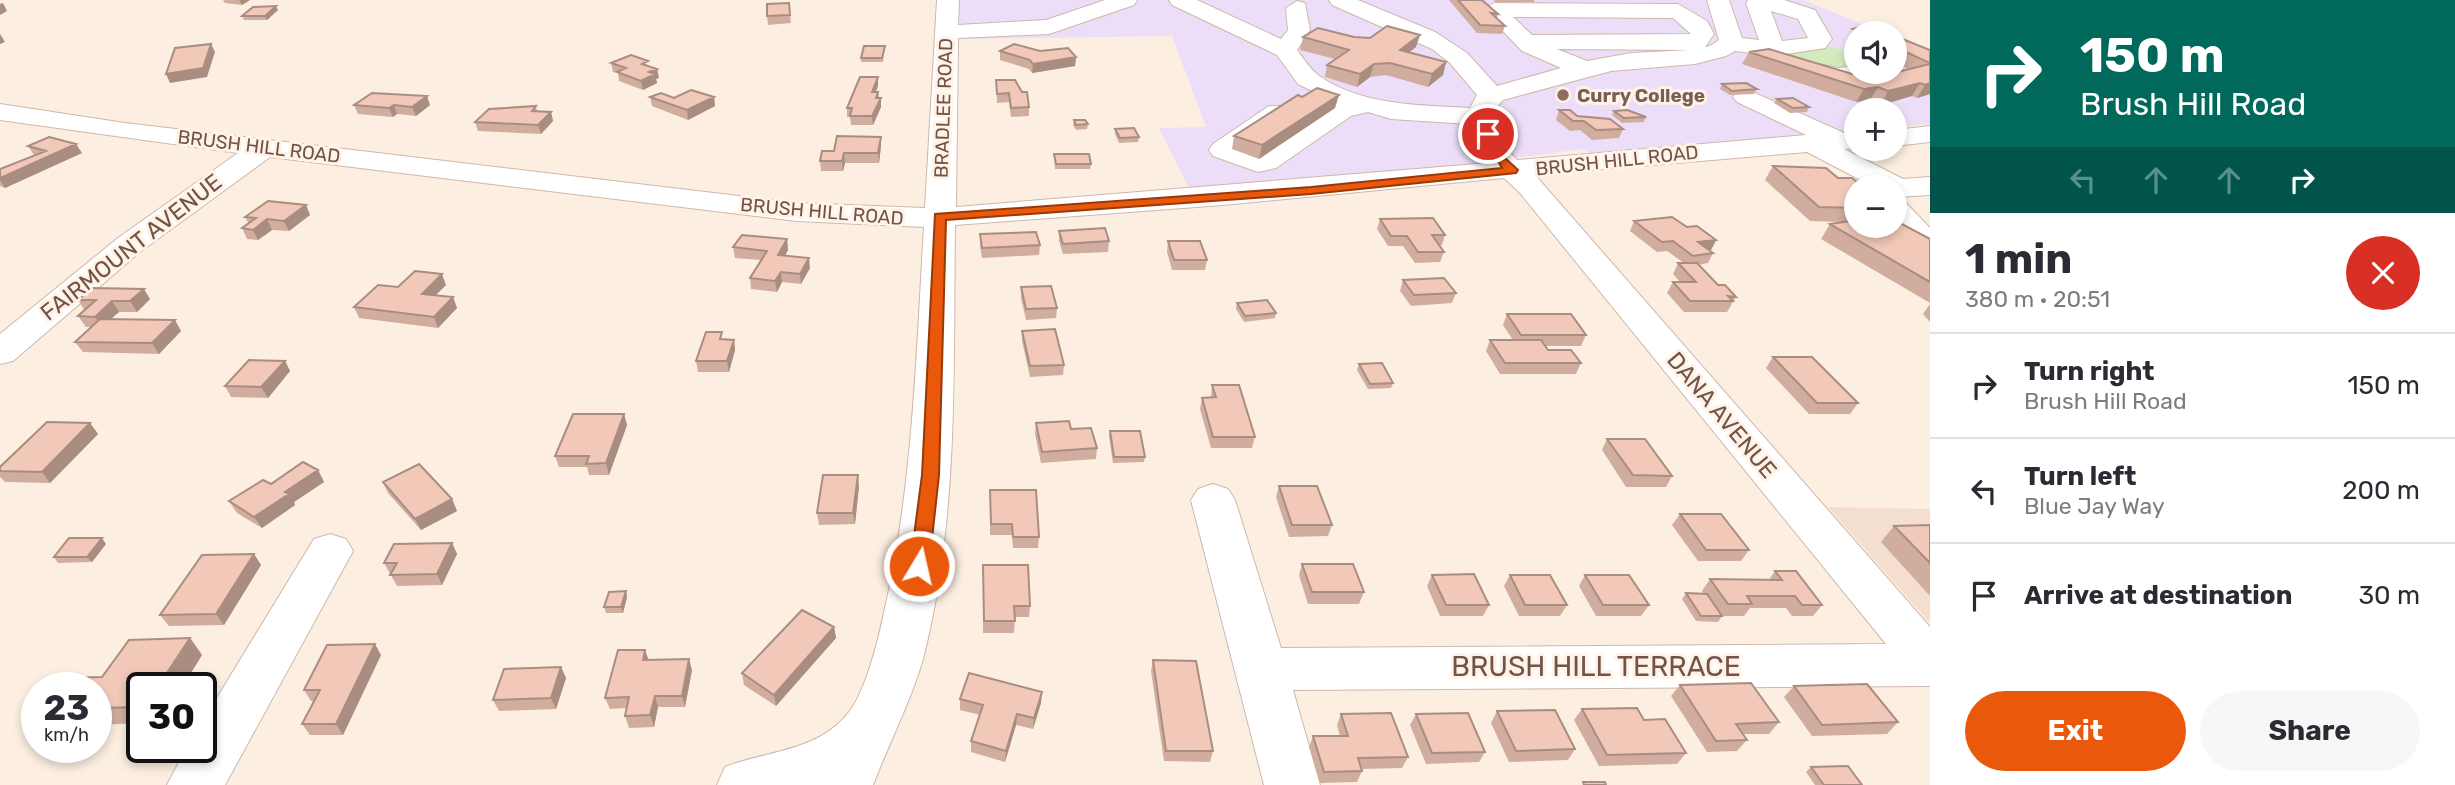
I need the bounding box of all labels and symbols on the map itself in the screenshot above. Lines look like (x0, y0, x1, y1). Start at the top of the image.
street label: BRADLEE ROAD (930, 38, 957, 178)
place label: Curry College (1577, 84, 1705, 107)
marker: Curry College (1555, 87, 1571, 103)
pin (1458, 104, 1518, 164)
street label: BRUSH HILL ROAD (176, 125, 342, 168)
street label: BRUSH HILL ROAD (1534, 141, 1700, 180)
street label: FAIRMOUNT AVENUE (35, 168, 227, 326)
street label: BRUSH HILL ROAD (739, 193, 904, 230)
street label: DANA AVENUE (1661, 346, 1783, 484)
position arrow (882, 529, 956, 603)
street label: BRUSH HILL TERRACE (1451, 650, 1741, 683)
speed limit sign: 30 (126, 672, 217, 763)

